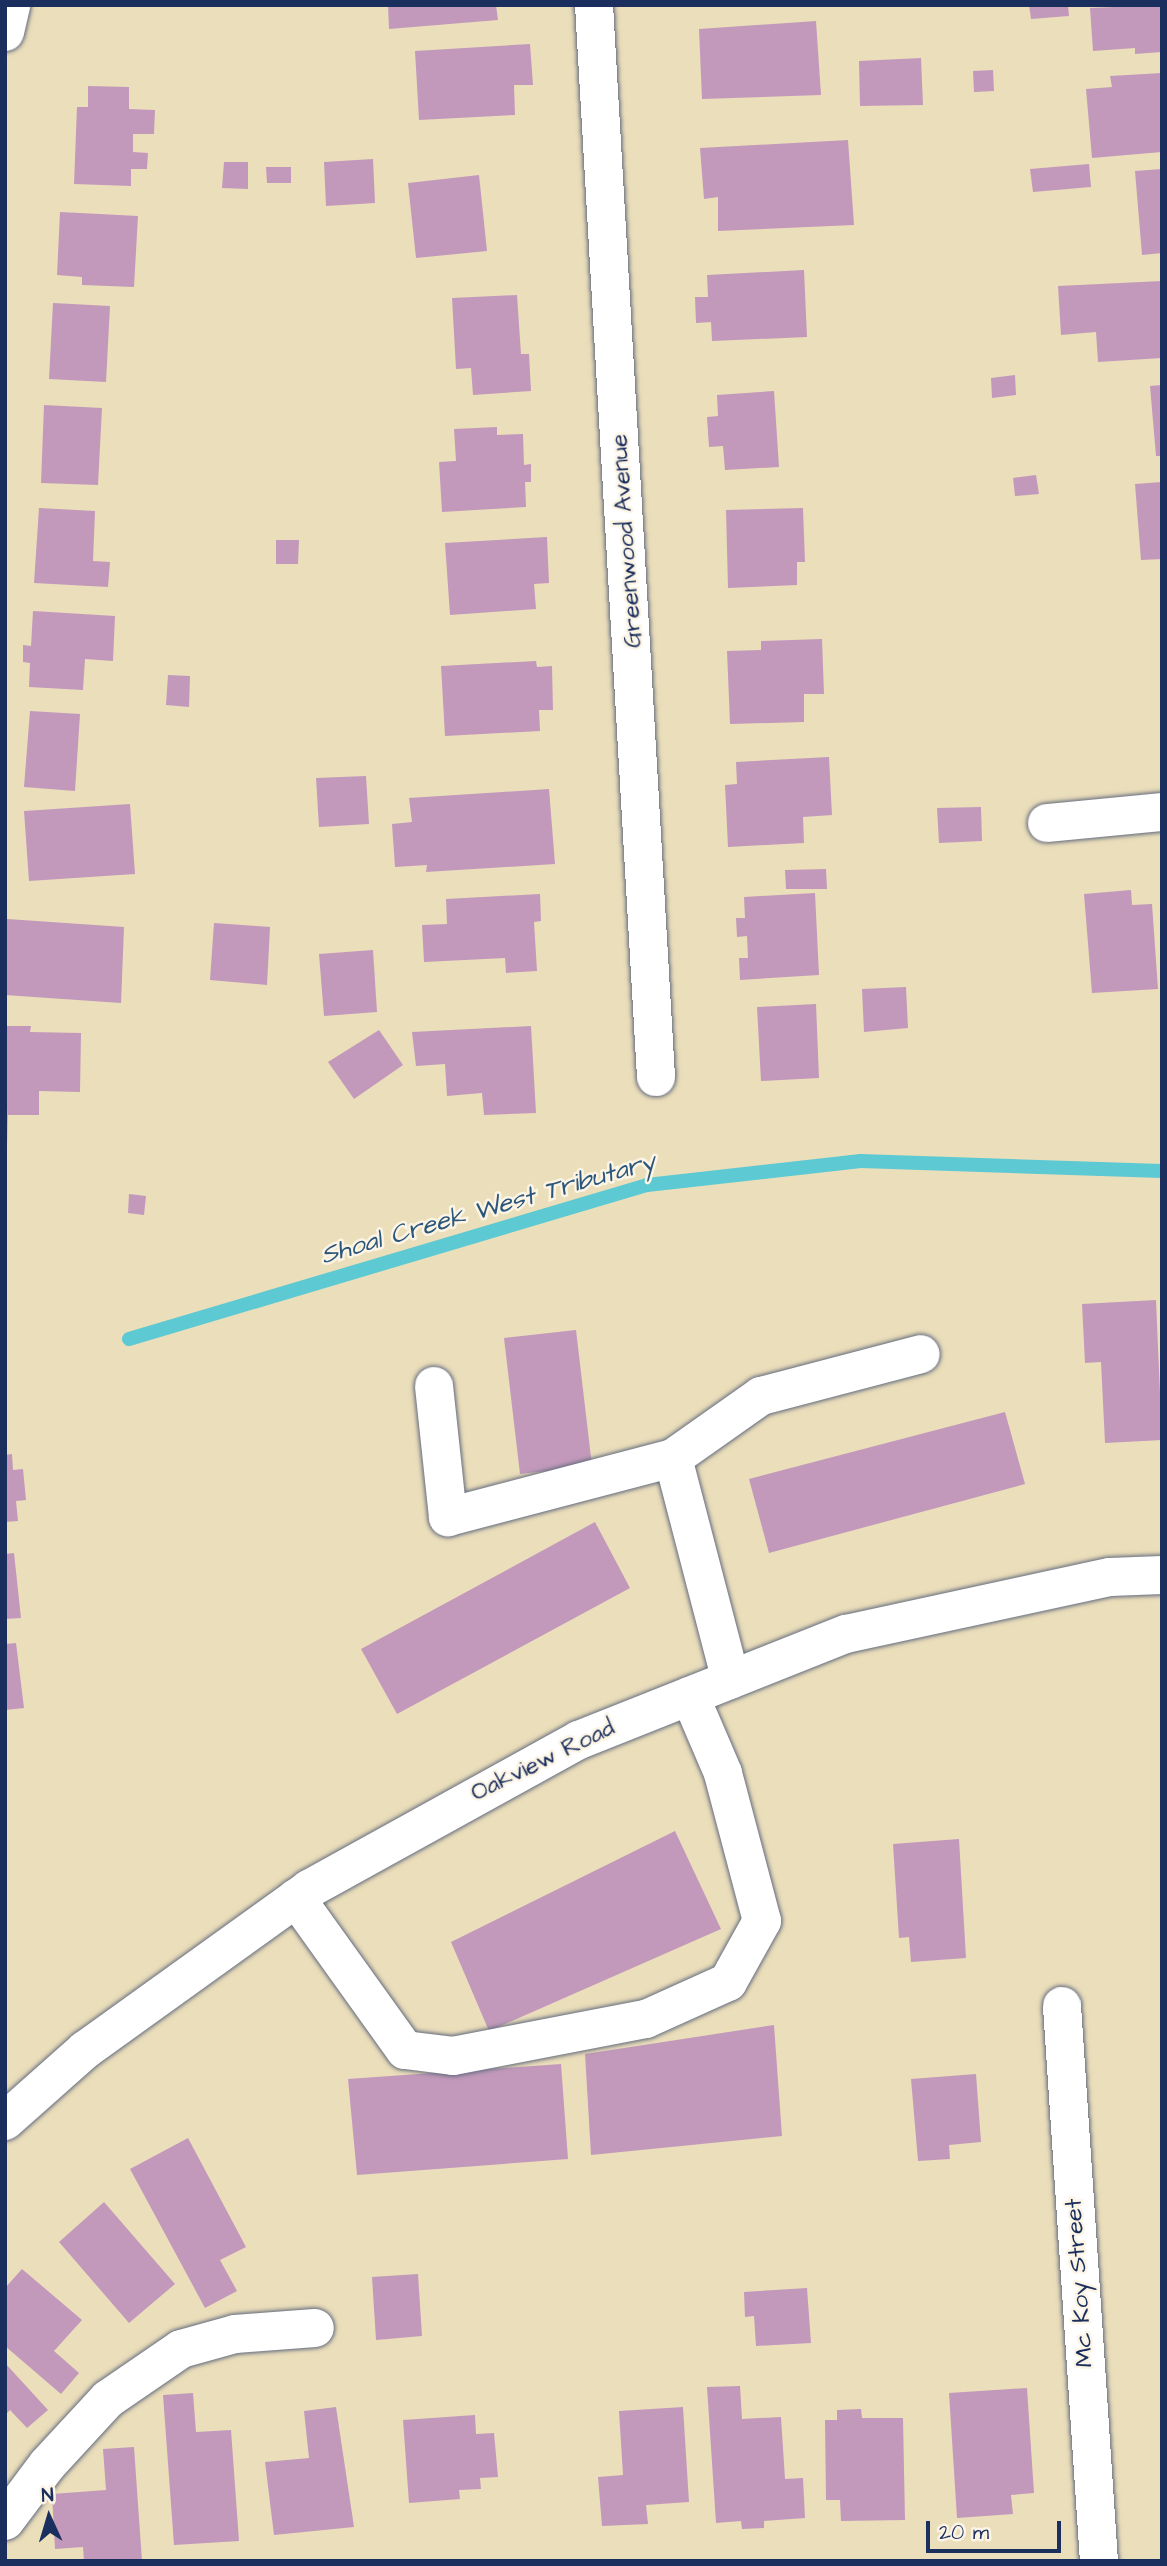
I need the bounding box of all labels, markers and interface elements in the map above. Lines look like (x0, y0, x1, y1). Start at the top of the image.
street label: Greenwood Avenue (605, 433, 649, 649)
water label: Shoal Creek West Tributary (317, 1146, 659, 1272)
street label: Oakview Road (466, 1714, 620, 1808)
street label: Mc Koy Street (1060, 2197, 1100, 2369)
north arrow (14, 2482, 84, 2552)
text: N (41, 2482, 54, 2509)
scale bar (929, 2506, 1064, 2550)
text: 20 m (939, 2518, 989, 2547)

